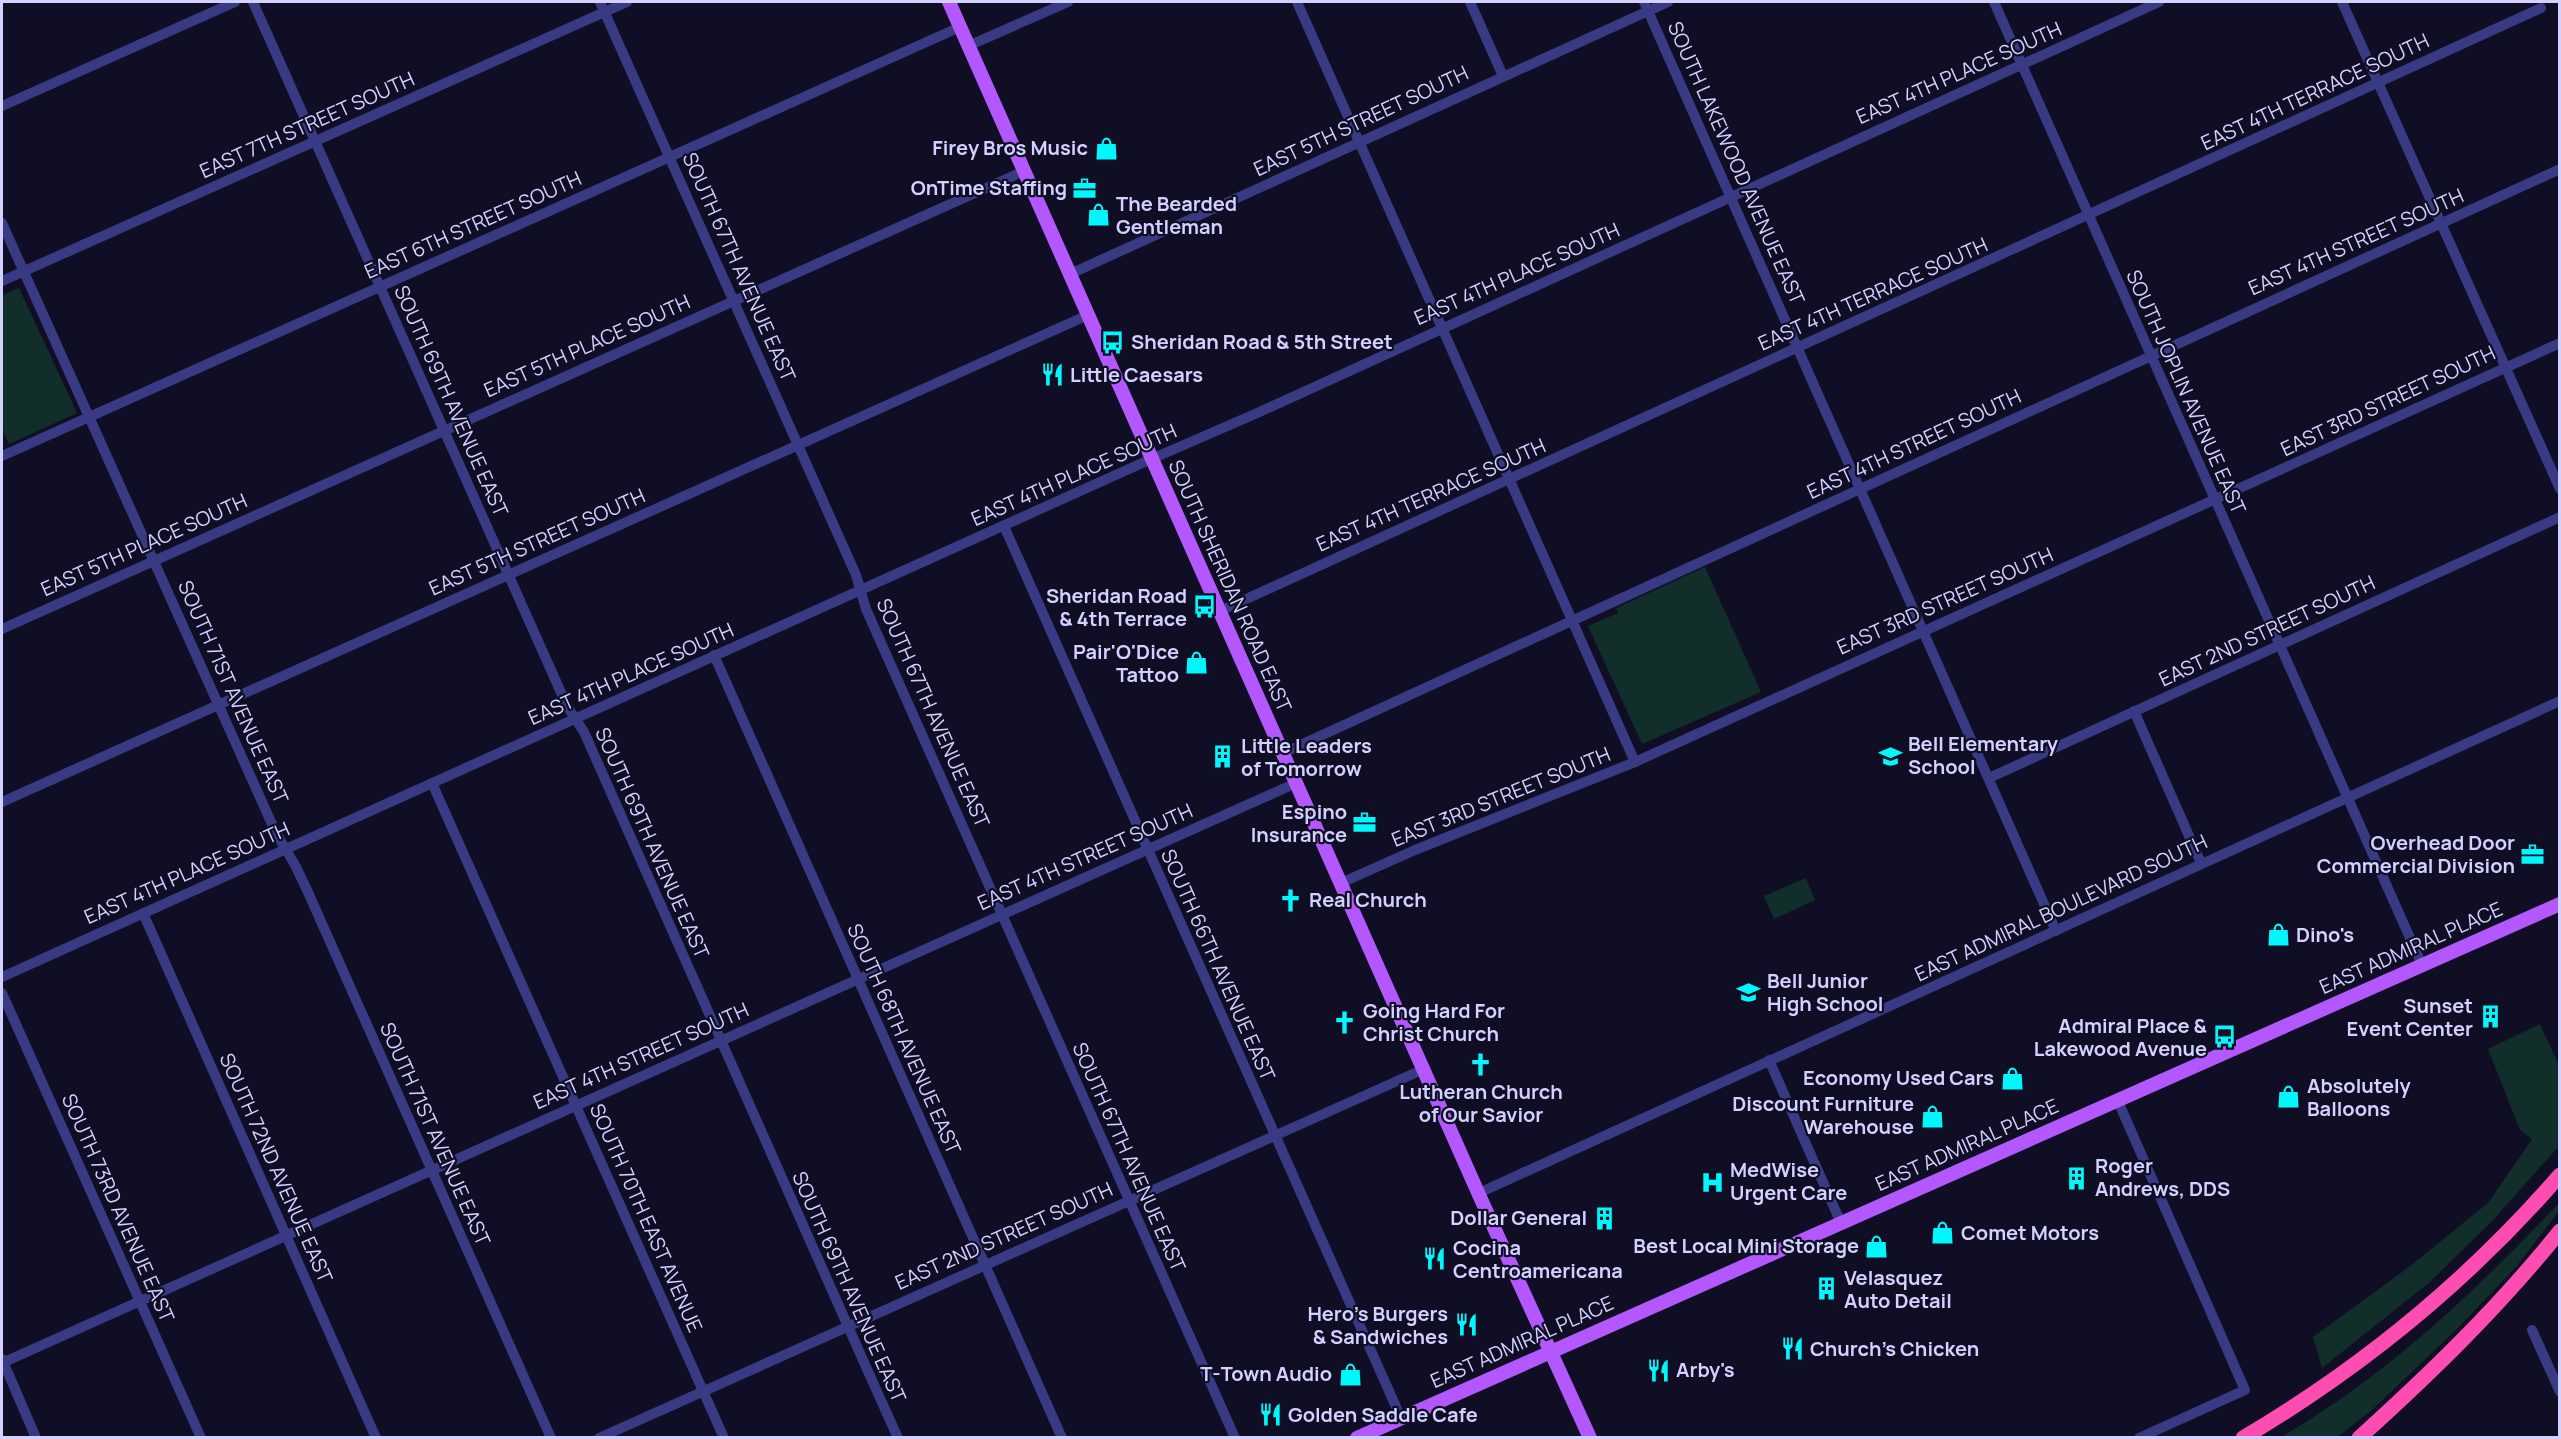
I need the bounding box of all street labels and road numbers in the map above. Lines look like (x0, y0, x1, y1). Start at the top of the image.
street label: EAST 4TH PLACE SOUTH (1852, 15, 2066, 130)
street label: SOUTH LAKEWOOD AVENUE EAST (1662, 17, 1811, 309)
street label: EAST 4TH TERRACE SOUTH (2196, 27, 2433, 156)
street label: EAST 5TH STREET SOUTH (1249, 59, 1473, 182)
street label: EAST 7TH STREET SOUTH (195, 65, 418, 184)
street label: SOUTH 67TH AVENUE EAST (677, 148, 802, 386)
street label: EAST 6TH STREET SOUTH (360, 164, 586, 285)
street label: EAST 4TH STREET SOUTH (2244, 182, 2468, 301)
street label: EAST 4TH PLACE SOUTH (1410, 216, 1624, 331)
street label: EAST 4TH TERRACE SOUTH (1754, 231, 1992, 356)
street label: SOUTH JOPLIN AVENUE EAST (2120, 265, 2253, 518)
street label: SOUTH 69TH AVENUE EAST (388, 281, 515, 521)
street label: EAST 5TH PLACE SOUTH (479, 288, 694, 403)
street label: EAST 3RD STREET SOUTH (2276, 339, 2499, 462)
street label: EAST 4TH STREET SOUTH (1802, 382, 2025, 505)
street label: EAST 4TH PLACE SOUTH (967, 417, 1181, 532)
street label: EAST 4TH TERRACE SOUTH (1312, 432, 1550, 557)
street label: SOUTH SHERIDAN ROAD EAST (1163, 455, 1298, 716)
street label: EAST 5TH STREET SOUTH (424, 482, 649, 601)
street label: EAST 5TH PLACE SOUTH (36, 487, 251, 602)
street label: EAST 3RD STREET SOUTH (1832, 541, 2057, 660)
street label: EAST 2ND STREET SOUTH (2154, 569, 2379, 693)
street label: SOUTH 71ST AVENUE EAST (172, 576, 295, 808)
street label: SOUTH 67TH AVENUE EAST (871, 594, 996, 832)
street label: EAST 4TH PLACE SOUTH (524, 616, 738, 731)
street label: SOUTH 69TH AVENUE EAST (589, 723, 716, 963)
street label: EAST 3RD STREET SOUTH (1387, 740, 1614, 853)
street label: EAST 4TH STREET SOUTH (973, 797, 1197, 916)
street label: EAST 4TH PLACE SOUTH (80, 815, 294, 930)
street label: EAST ADMIRAL BOULEVARD SOUTH (1910, 828, 2211, 987)
street label: SOUTH 66TH AVENUE EAST (1155, 845, 1282, 1085)
street label: EAST ADMIRAL PLACE (2315, 895, 2507, 1000)
street label: SOUTH 68TH AVENUE EAST (841, 919, 968, 1158)
street label: EAST 4TH STREET SOUTH (529, 996, 753, 1115)
street label: SOUTH 71ST AVENUE EAST (374, 1018, 497, 1250)
street label: SOUTH 67TH AVENUE EAST (1067, 1038, 1192, 1276)
street label: SOUTH 72ND AVENUE EAST (214, 1049, 339, 1287)
street label: SOUTH 73RD AVENUE EAST (56, 1089, 181, 1326)
street label: EAST ADMIRAL PLACE (1871, 1092, 2063, 1197)
street label: SOUTH 70TH EAST AVENUE (584, 1099, 709, 1336)
street label: SOUTH 69TH AVENUE EAST (786, 1167, 913, 1407)
street label: EAST 2ND STREET SOUTH (891, 1175, 1117, 1296)
street label: EAST ADMIRAL PLACE (1426, 1289, 1618, 1394)

